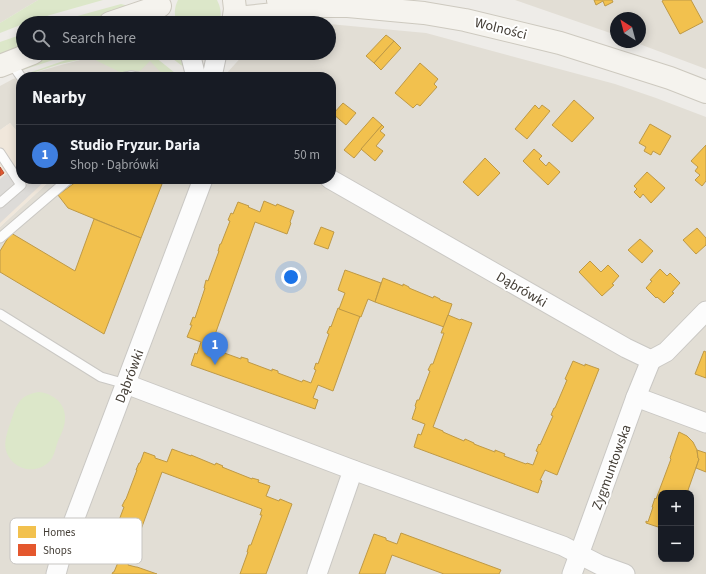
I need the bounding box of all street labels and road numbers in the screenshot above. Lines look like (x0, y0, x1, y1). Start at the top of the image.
street label: Wolności (473, 13, 529, 45)
street label: Dąbrówki (492, 267, 551, 313)
street label: Dąbrówki (111, 347, 149, 406)
street label: Zygmuntowska (587, 422, 637, 513)

